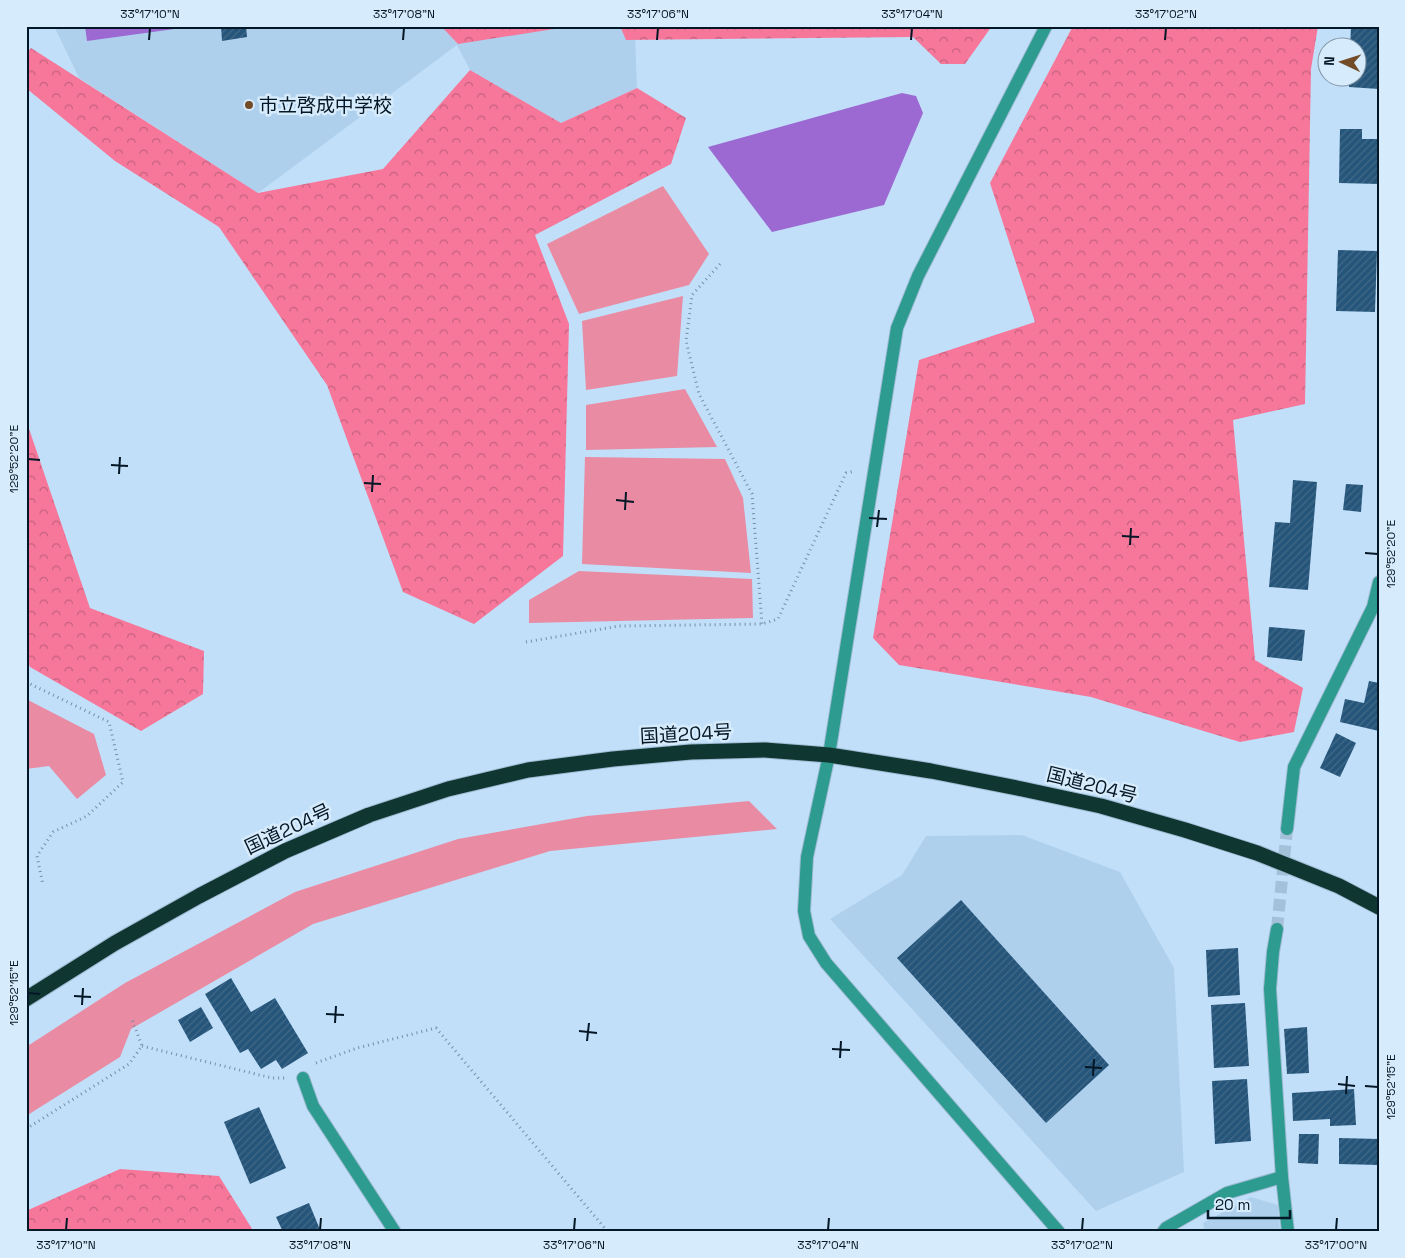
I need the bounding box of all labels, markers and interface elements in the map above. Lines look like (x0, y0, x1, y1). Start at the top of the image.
text: 33°17'10"N (120, 6, 180, 22)
text: 33°17'08"N (373, 6, 435, 22)
text: 33°17'06"N (627, 6, 689, 22)
text: 33°17'04"N (881, 6, 943, 22)
text: 33°17'02"N (1135, 6, 1197, 22)
north arrow (1318, 38, 1368, 88)
text: N (1320, 56, 1338, 66)
place label: 市立啓成中学校 (259, 93, 392, 118)
marker: 市立啓成中学校 (243, 99, 255, 111)
text: 129°52'20"E (6, 425, 22, 493)
text: 129°52'20"E (1383, 520, 1399, 588)
street label: 国道204号 (639, 719, 733, 749)
street label: 国道204号 (1044, 762, 1140, 808)
street label: 国道204号 (241, 798, 335, 860)
text: 129°52'15"E (6, 960, 22, 1026)
text: 129°52'15"E (1383, 1054, 1399, 1120)
scale bar (1208, 1188, 1290, 1220)
text: 20 m (1215, 1195, 1250, 1214)
text: 33°17'10"N (36, 1237, 96, 1253)
text: 33°17'08"N (289, 1237, 351, 1253)
text: 33°17'06"N (543, 1237, 605, 1253)
text: 33°17'04"N (797, 1237, 859, 1253)
text: 33°17'02"N (1051, 1237, 1113, 1253)
text: 33°17'00"N (1305, 1237, 1367, 1253)

